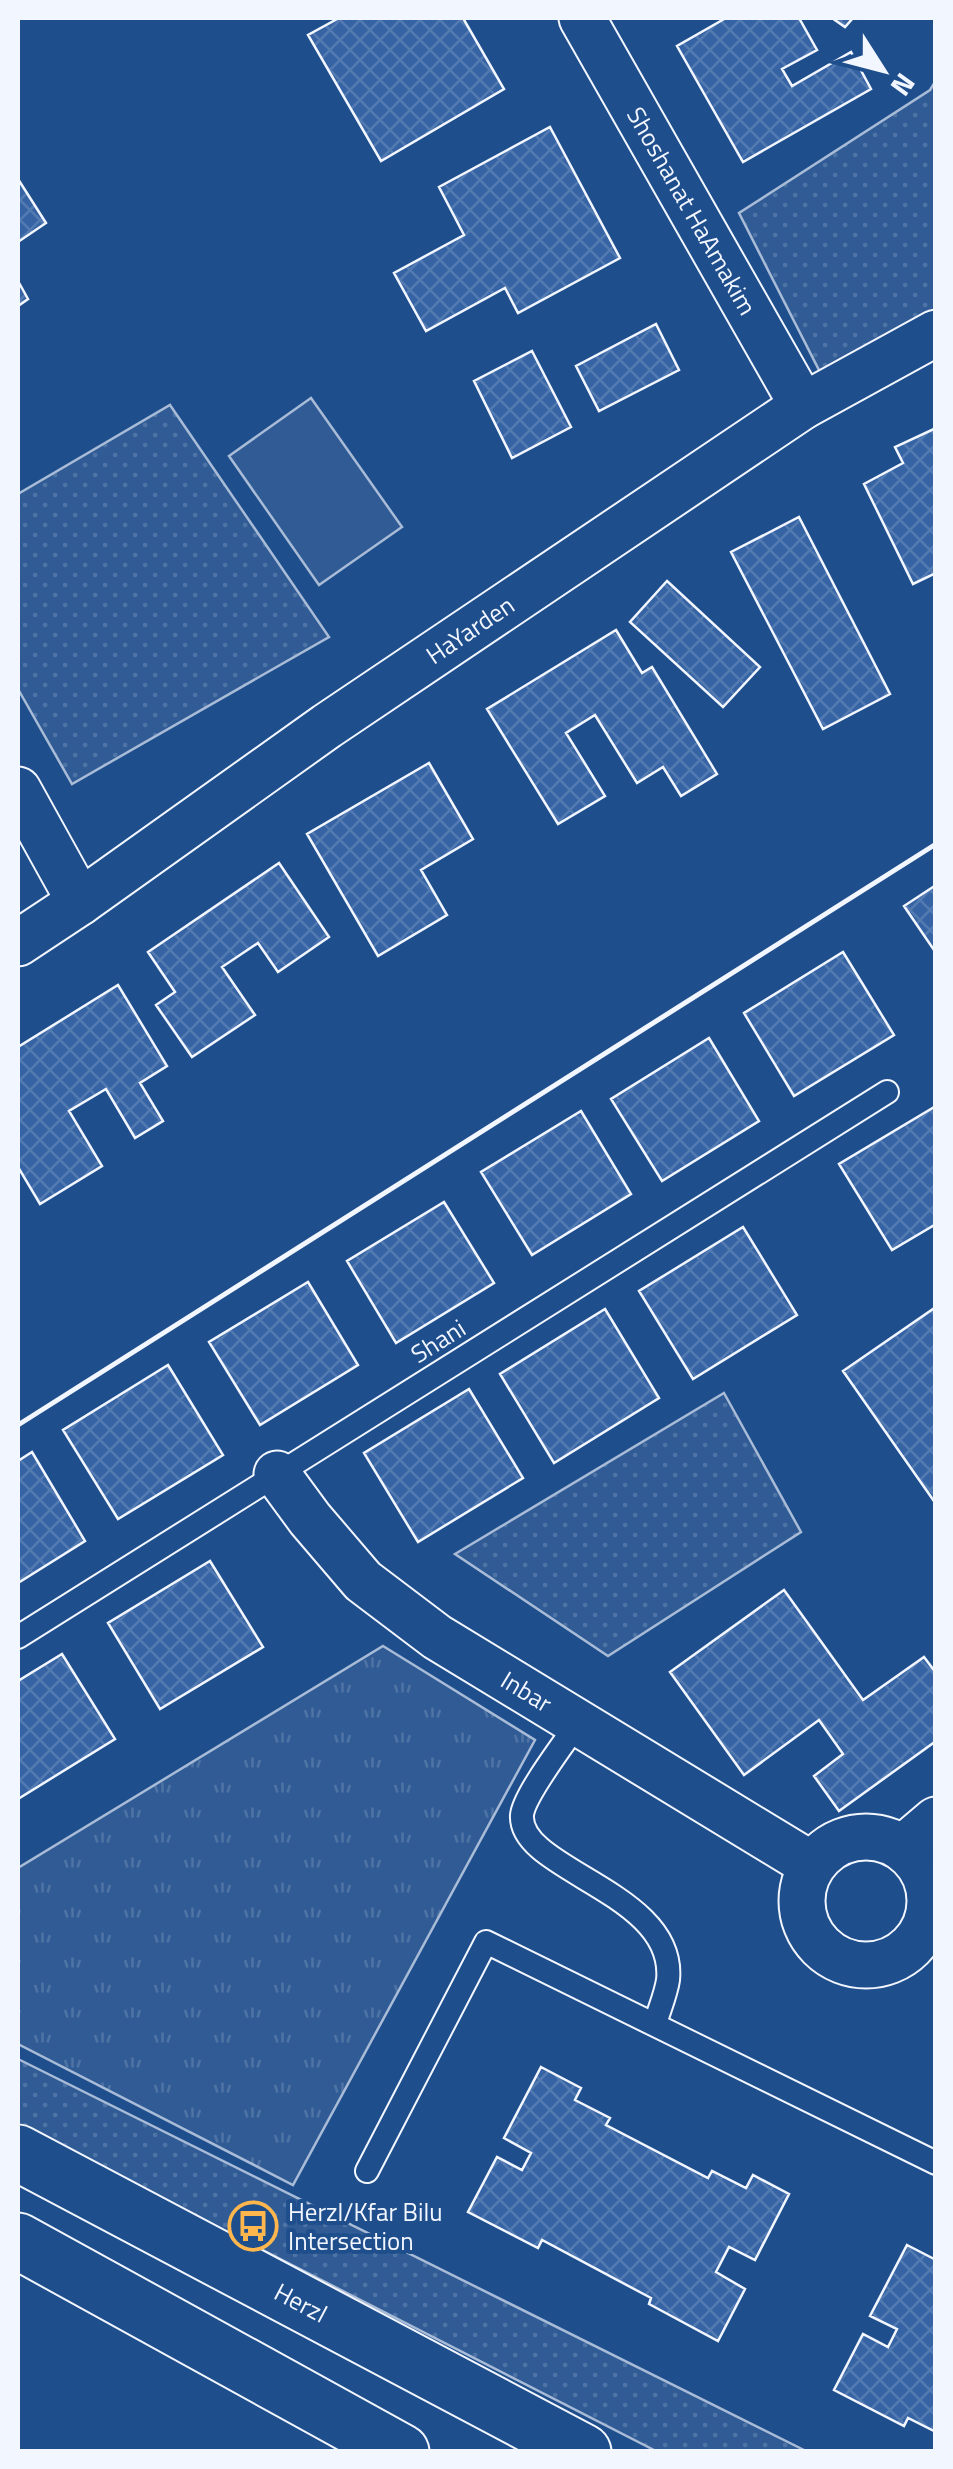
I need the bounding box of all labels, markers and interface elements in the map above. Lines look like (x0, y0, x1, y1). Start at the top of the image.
north arrow (833, 20, 933, 120)
text: N (881, 65, 927, 105)
street label: Shoshanat HaAmakim (617, 100, 766, 322)
street label: HaYarden (418, 586, 522, 673)
street label: Shani (403, 1309, 473, 1373)
street label: Inbar (494, 1661, 560, 1722)
place label: Herzl/Kfar Bilu Intersection (288, 2193, 442, 2260)
bus stop icon: Herzl/Kfar Bilu Intersection (227, 2200, 279, 2252)
street label: Herzl (268, 2273, 334, 2332)

